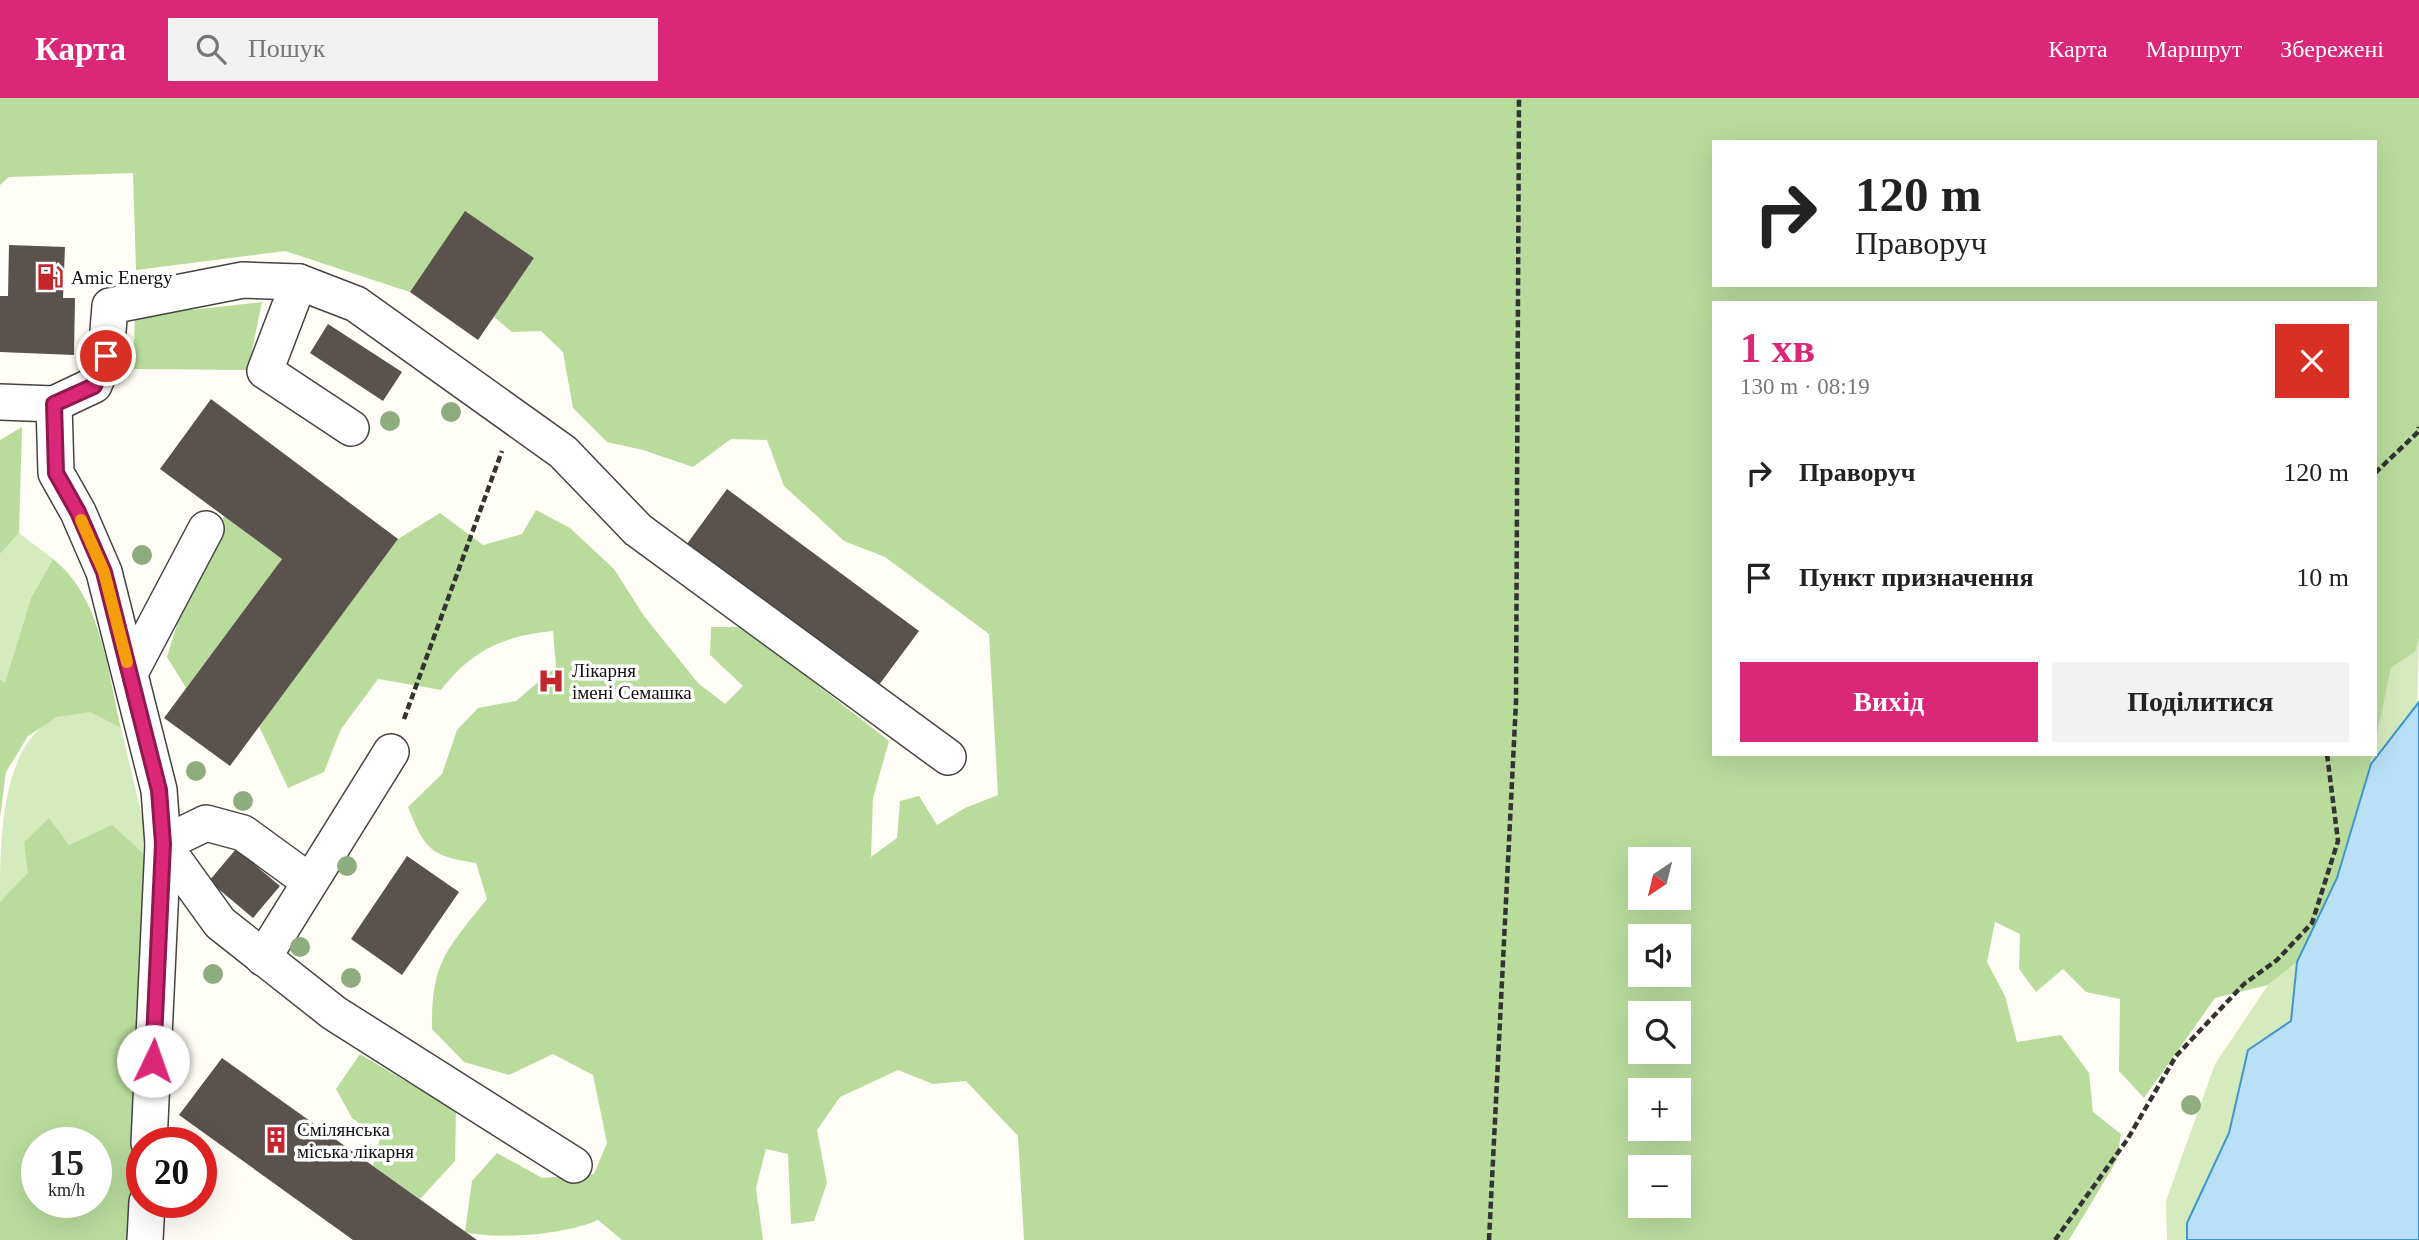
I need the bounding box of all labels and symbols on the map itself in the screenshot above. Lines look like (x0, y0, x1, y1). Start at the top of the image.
fuel station icon: Amic Energy (35, 262, 65, 292)
place label: Amic Energy (71, 267, 173, 288)
pin (76, 326, 136, 386)
place label: Лікарня імені Семашка (572, 660, 692, 703)
hospital icon: Лікарня імені Семашка (536, 666, 566, 696)
north arrow (1628, 847, 1690, 910)
position arrow (116, 1024, 190, 1098)
place label: Смілянська міська лікарня (297, 1119, 414, 1162)
building icon: Смілянська міська лікарня (261, 1125, 291, 1155)
speed limit sign: 20 (126, 1127, 217, 1218)

